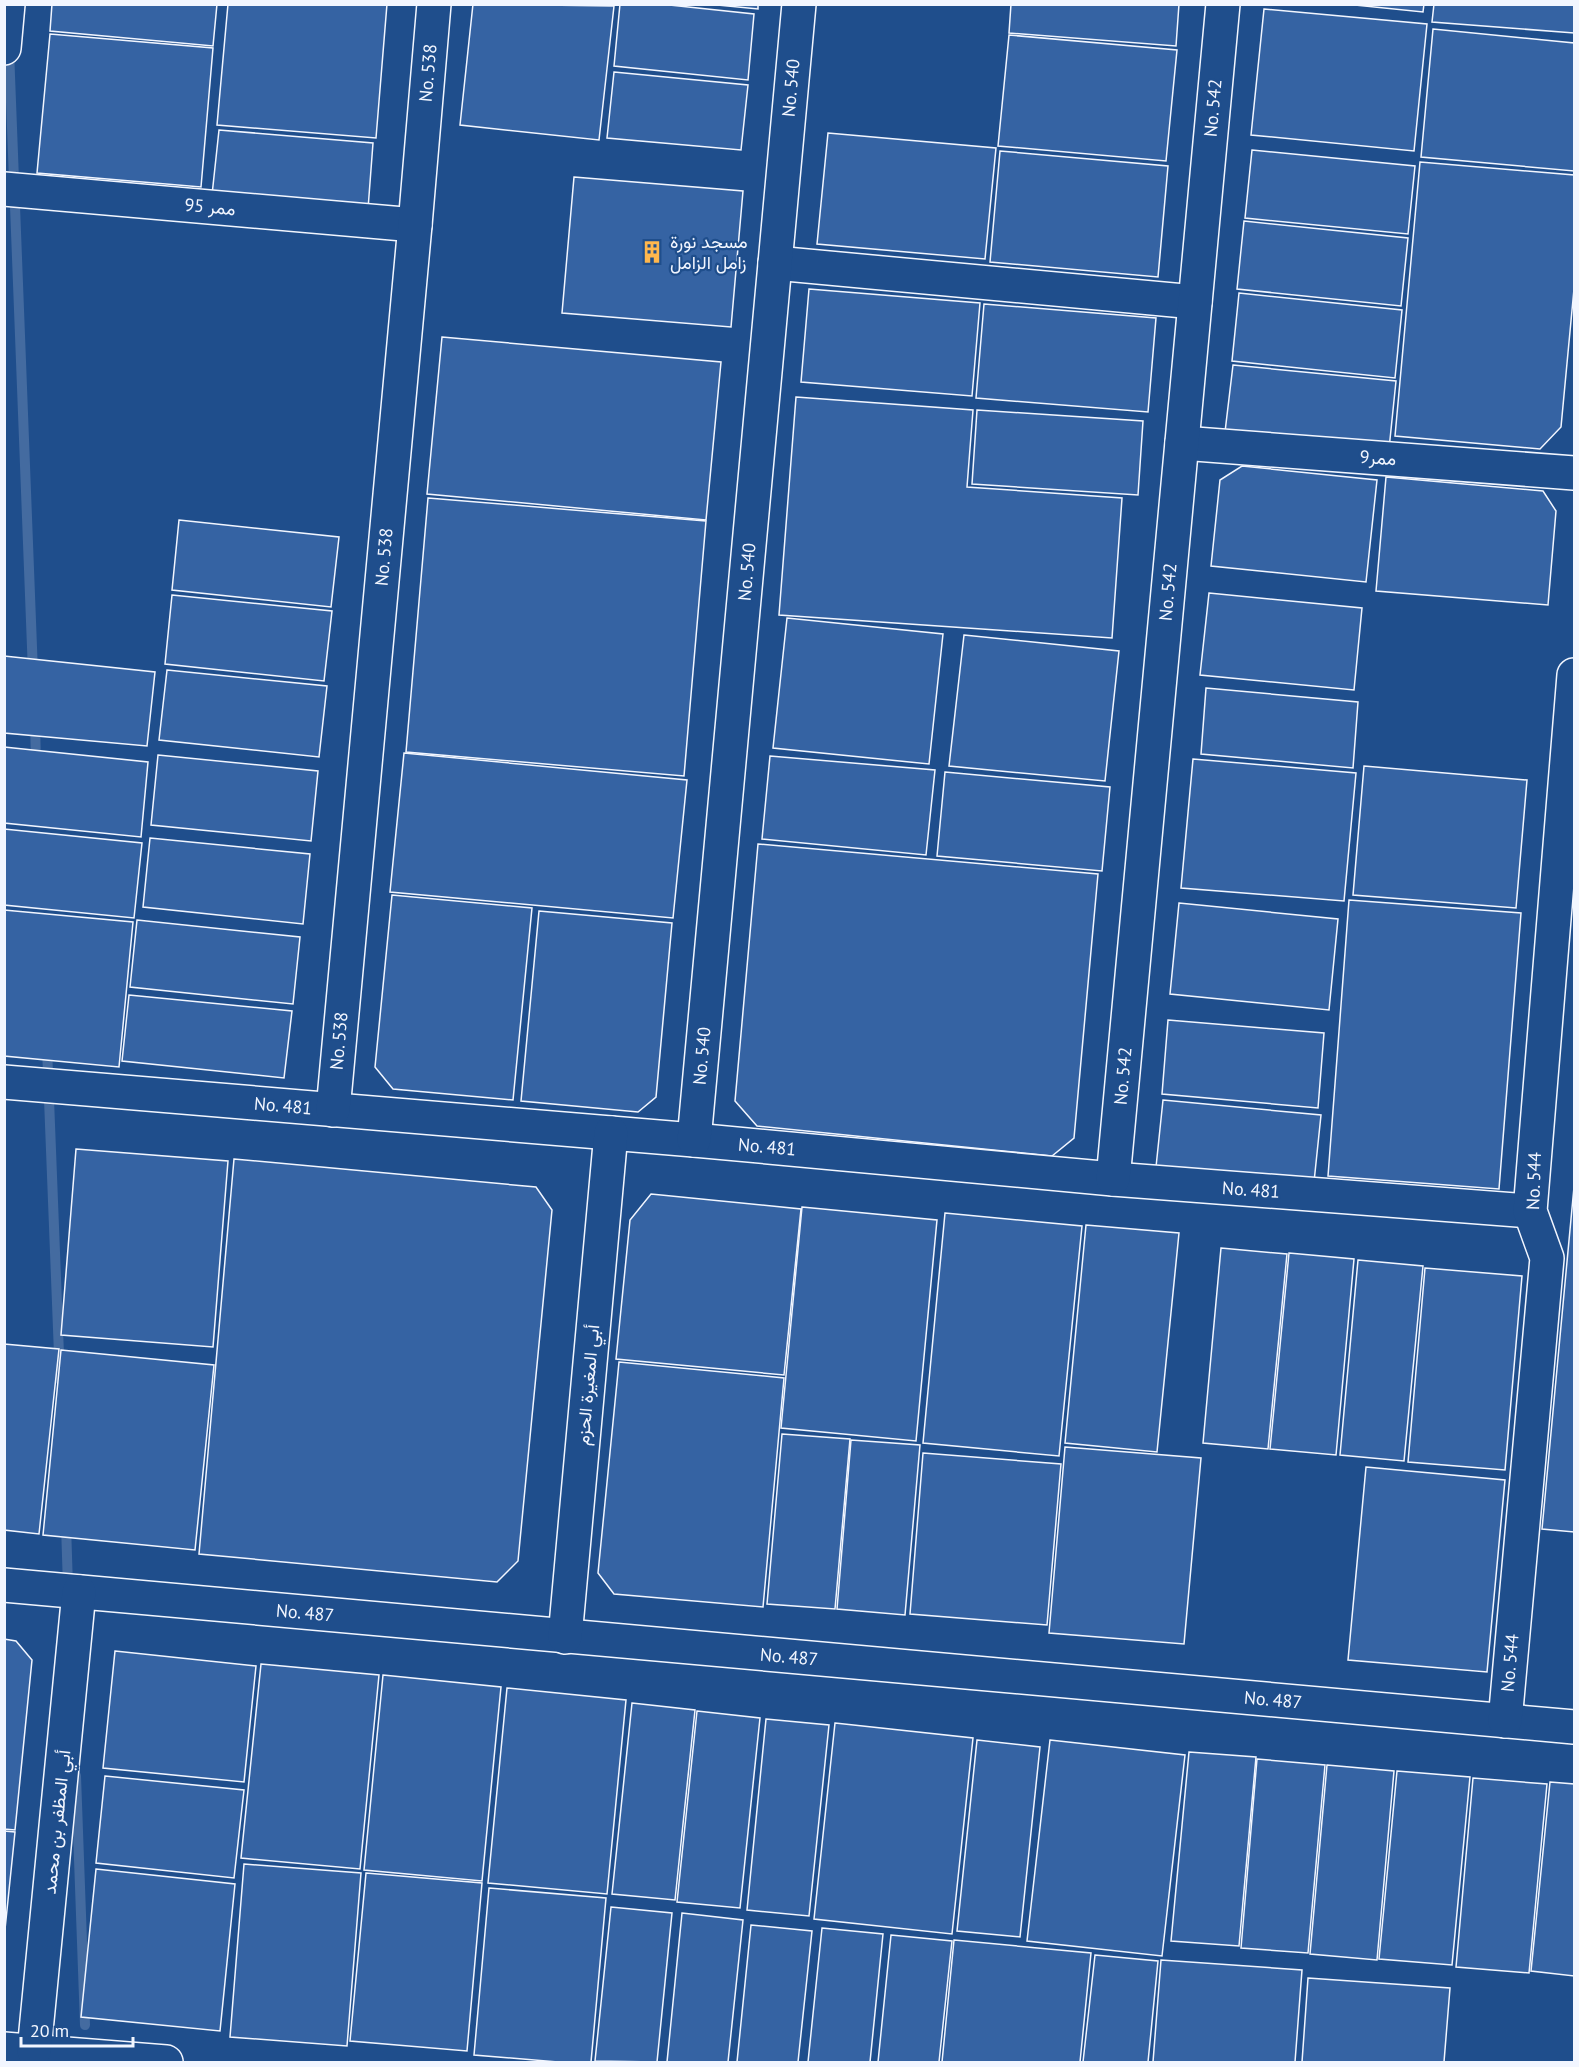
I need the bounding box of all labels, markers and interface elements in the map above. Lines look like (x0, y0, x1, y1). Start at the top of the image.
street label: No. 538 (414, 43, 441, 103)
street label: No. 540 (777, 58, 805, 118)
street label: No. 542 (1199, 78, 1226, 138)
street label: ممر 95 (183, 193, 237, 220)
place label: مسجد نورة زامل الزامل (670, 230, 748, 274)
building icon: مسجد نورة زامل الزامل (639, 239, 665, 265)
street label: ممر9 (1359, 445, 1397, 470)
street label: No. 538 (370, 527, 397, 587)
street label: No. 540 (733, 542, 761, 602)
street label: No. 542 (1154, 562, 1181, 622)
street label: No. 538 (325, 1011, 352, 1071)
street label: No. 540 (688, 1026, 716, 1086)
street label: No. 542 (1109, 1046, 1136, 1106)
street label: No. 481 (253, 1092, 313, 1119)
street label: No. 481 (737, 1133, 797, 1160)
street label: No. 544 (1521, 1151, 1546, 1210)
street label: No. 481 (1221, 1176, 1281, 1203)
street label: أبي المغيرة الحزم (571, 1323, 608, 1447)
street label: No. 487 (275, 1599, 335, 1626)
street label: No. 544 (1496, 1633, 1524, 1693)
street label: No. 487 (759, 1643, 819, 1670)
street label: No. 487 (1243, 1686, 1303, 1713)
street label: أبي المظفر بن محمد (37, 1749, 79, 1896)
scale bar (21, 2010, 134, 2048)
text: 20 m (30, 2019, 69, 2042)

